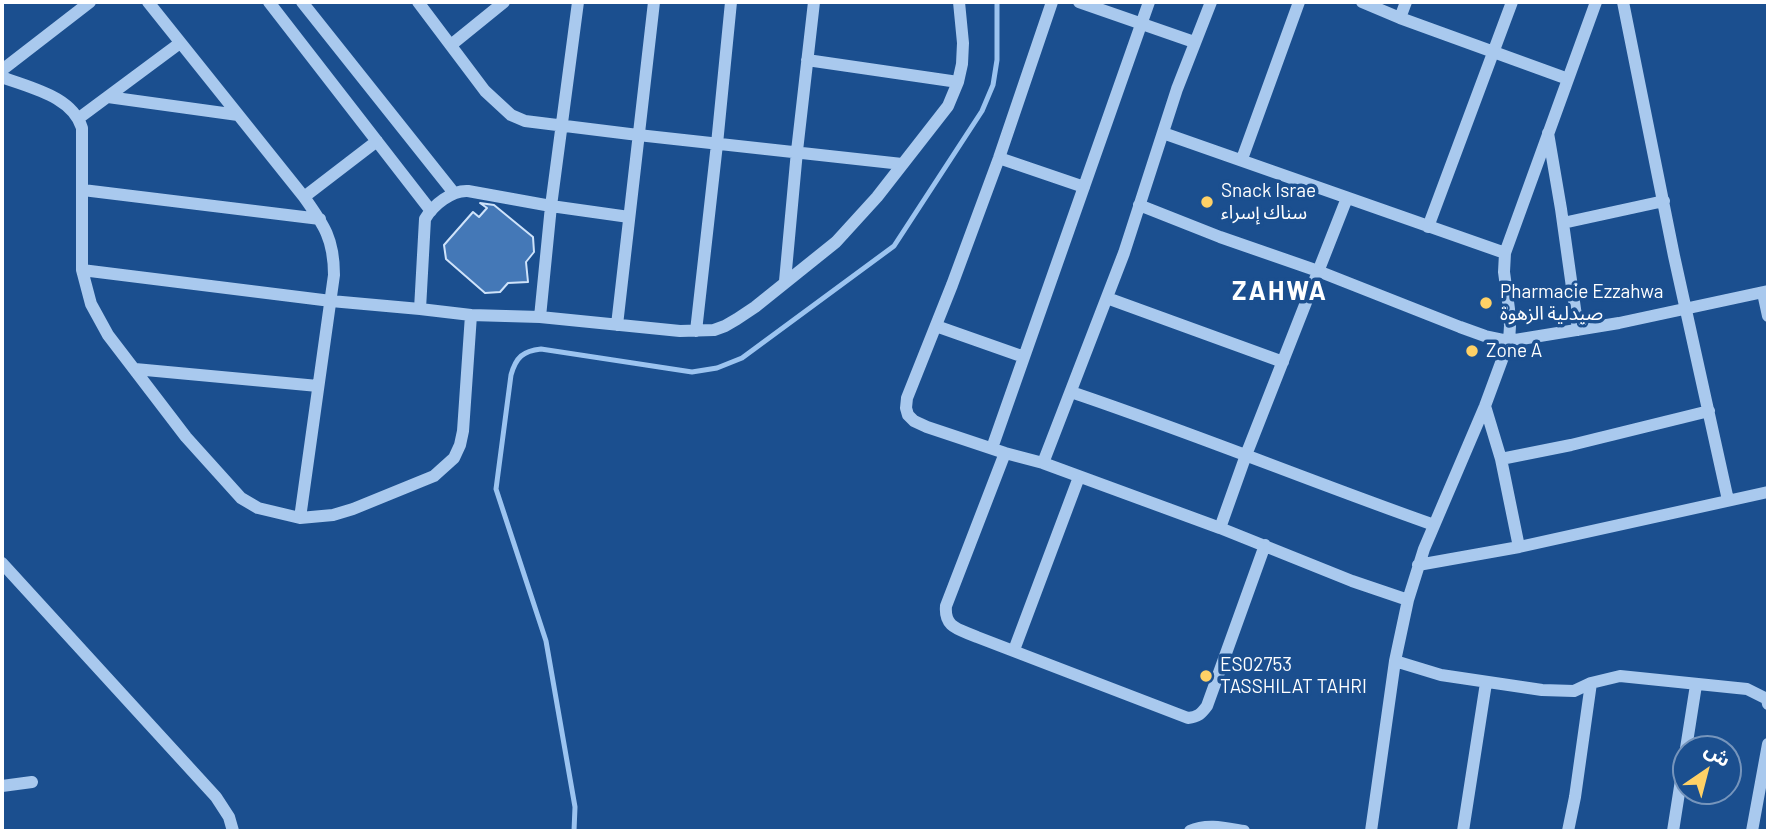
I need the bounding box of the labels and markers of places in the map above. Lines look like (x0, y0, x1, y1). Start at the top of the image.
place label: Snack Israe سناك إسراء (1221, 180, 1316, 224)
marker: Snack Israe سناك إسراء (1199, 194, 1215, 210)
place label: Pharmacie Ezzahwa صيدلية الزهوة (1500, 281, 1664, 325)
marker: Pharmacie Ezzahwa صيدلية الزهوة (1478, 295, 1494, 311)
place label: Zone A (1486, 340, 1542, 362)
marker: Zone A (1464, 343, 1480, 359)
place label: ES02753 TASSHILAT TAHRI (1220, 654, 1367, 698)
marker: ES02753 TASSHILAT TAHRI (1198, 668, 1214, 684)

